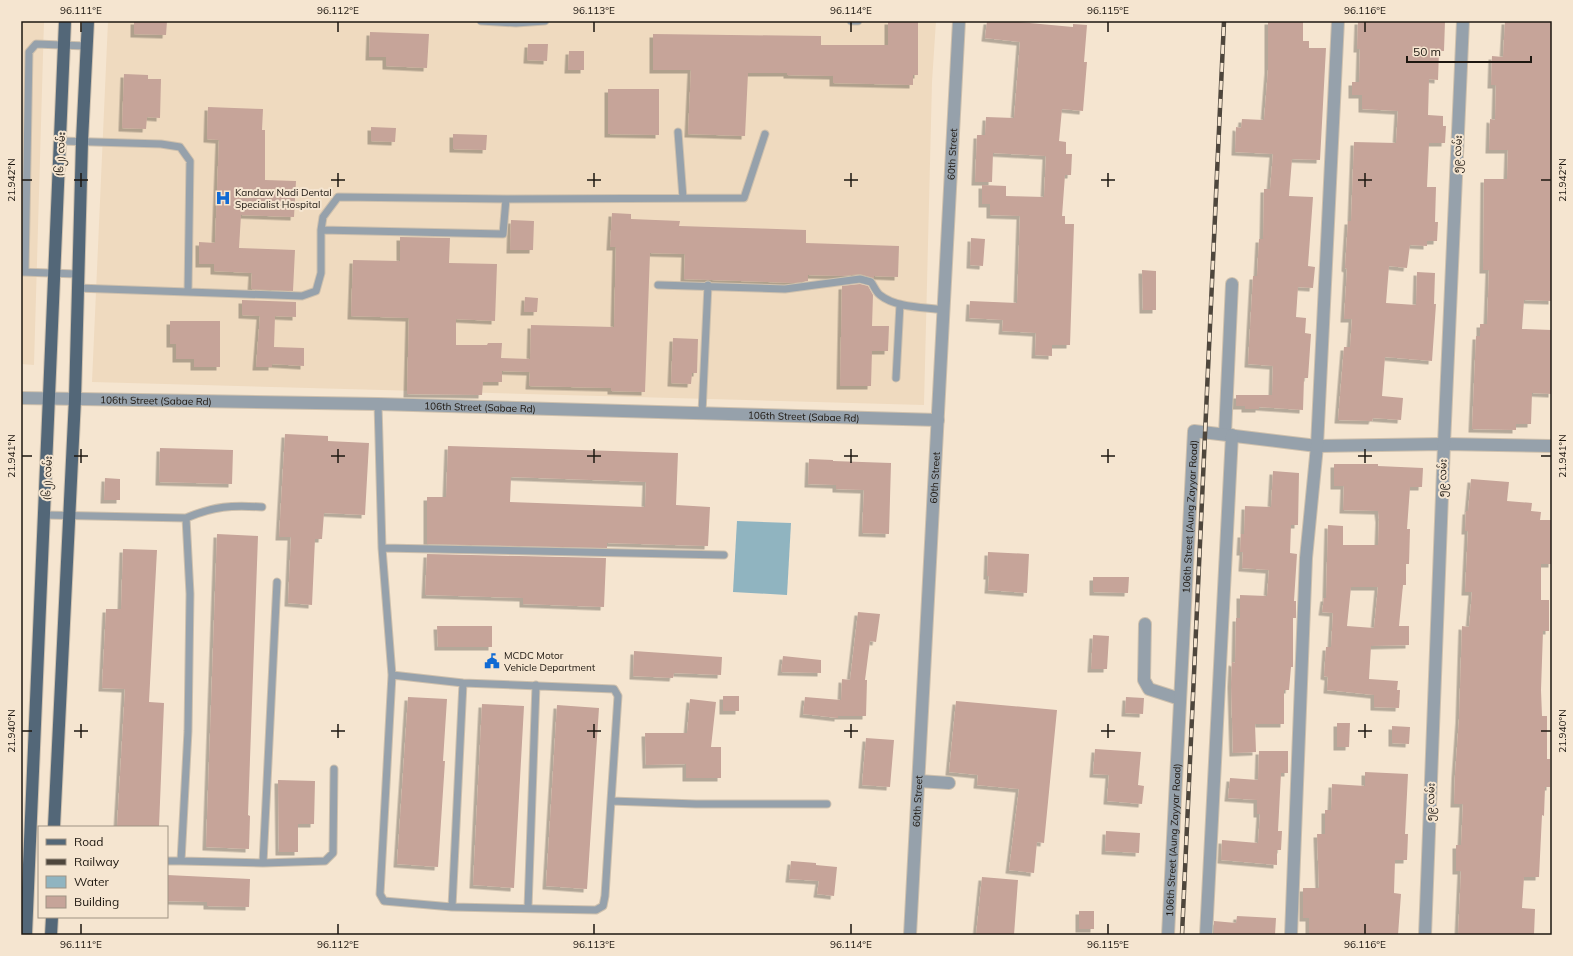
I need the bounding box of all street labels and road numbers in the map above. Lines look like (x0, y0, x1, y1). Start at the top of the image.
street label: 60th Street (944, 127, 960, 180)
street label: (၆၂) လမ်း (52, 131, 70, 177)
street label: ၅၉ လမ်း (1449, 135, 1467, 173)
street label: 106th Street (Sabae Rd) (100, 393, 212, 408)
street label: 106th Street (Sabae Rd) (424, 399, 536, 416)
street label: 106th Street (Sabae Rd) (748, 409, 860, 425)
street label: 106th Street (Aung Zayyar Road) (1180, 440, 1201, 594)
street label: 60th Street (927, 451, 943, 504)
street label: (၆၂) လမ်း (39, 456, 57, 501)
street label: ၅၉ လမ်း (1434, 459, 1452, 497)
street label: 106th Street (Aung Zayyar Road) (1163, 763, 1184, 917)
street label: 60th Street (910, 775, 926, 827)
street label: ၅၉ လမ်း (1422, 783, 1440, 821)

